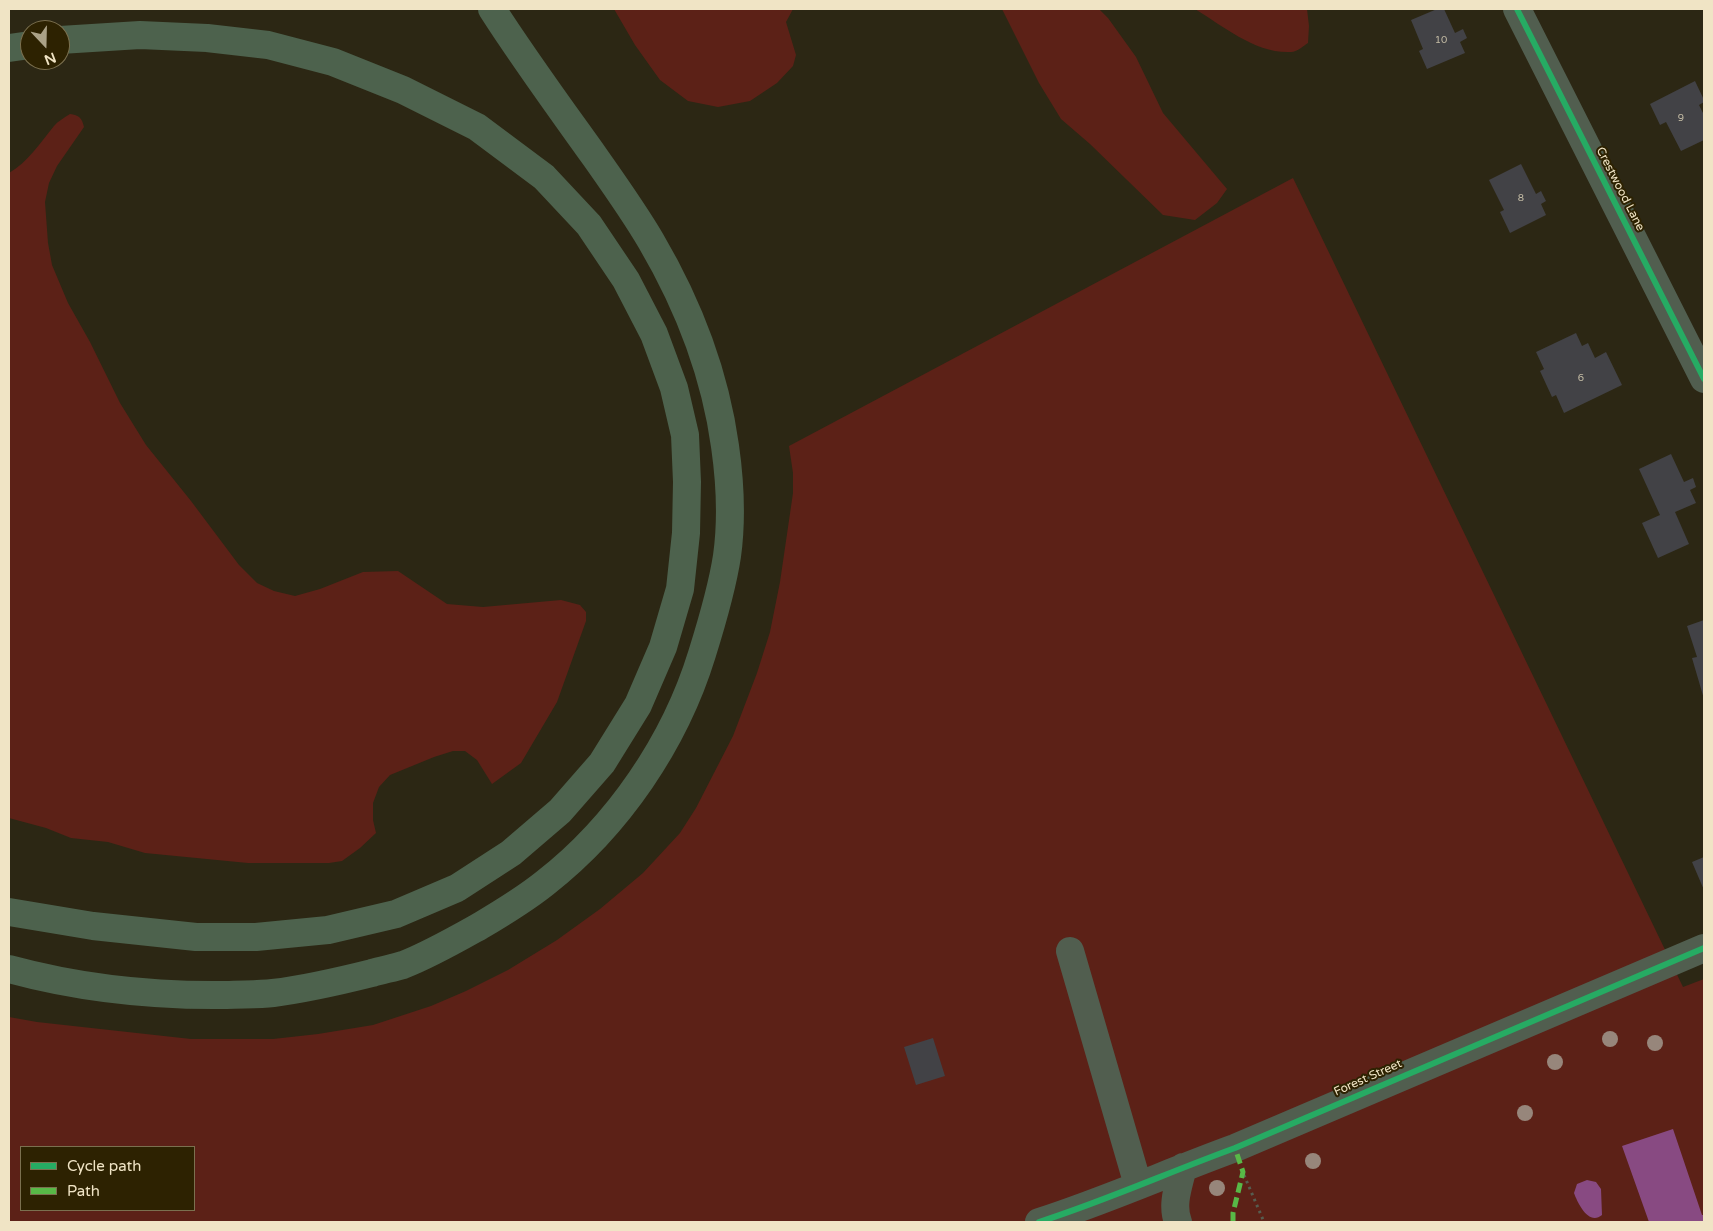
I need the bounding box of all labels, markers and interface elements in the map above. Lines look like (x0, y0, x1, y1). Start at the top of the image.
north arrow (20, 20, 70, 70)
house number: 10 (1435, 34, 1447, 46)
text: N (42, 49, 58, 68)
house number: 9 (1678, 112, 1684, 124)
street label: Crestwood Lane (1593, 145, 1647, 233)
house number: 8 (1518, 192, 1524, 204)
house number: 6 (1578, 372, 1584, 384)
street label: Forest Street (1332, 1057, 1404, 1099)
legend (20, 1146, 195, 1211)
text: Cycle path (67, 1157, 141, 1175)
text: Path (67, 1182, 100, 1200)

